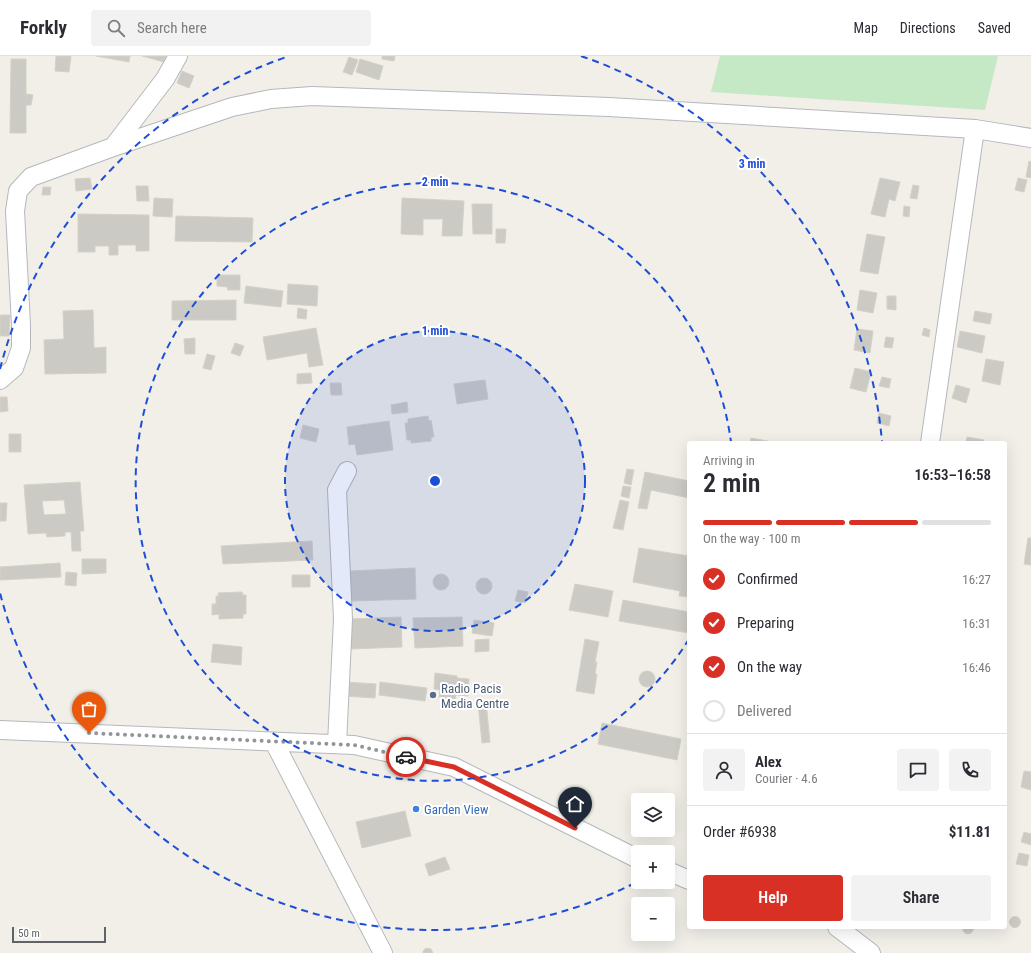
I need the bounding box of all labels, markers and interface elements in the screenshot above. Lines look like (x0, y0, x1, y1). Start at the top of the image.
search box (91, 10, 371, 46)
text: Forkly (20, 16, 67, 39)
icon: search (105, 17, 127, 39)
text: Search here (137, 19, 207, 37)
text: Map (854, 20, 878, 36)
text: Directions (900, 20, 956, 36)
text: Saved (978, 20, 1011, 36)
text: 3 min (739, 157, 765, 171)
text: 2 min (422, 175, 448, 189)
text: 1 min (422, 324, 448, 338)
text: Arriving in (703, 453, 755, 468)
text: 16:53–16:58 (914, 466, 991, 484)
text: 2 min (703, 468, 761, 498)
centre of rings (428, 474, 442, 488)
text: On the way · 100 m (703, 531, 800, 546)
icon: check (703, 568, 725, 590)
text: Confirmed (737, 570, 798, 588)
text: 16:27 (962, 572, 991, 587)
icon: check (703, 612, 725, 634)
text: Preparing (737, 614, 794, 632)
text: 16:31 (962, 616, 991, 631)
icon: check (703, 656, 725, 678)
text: On the way (737, 658, 802, 676)
text: 16:46 (962, 660, 991, 675)
place label: Radio Pacis Media Centre (441, 681, 509, 711)
marker: Radio Pacis Media Centre (428, 690, 438, 700)
pin (72, 692, 106, 733)
icon: bag (78, 698, 100, 720)
text: Delivered (737, 702, 792, 720)
courier (386, 737, 426, 777)
icon: car (395, 746, 417, 768)
button: person (703, 749, 745, 791)
button: chat (897, 749, 939, 791)
button: phone (949, 749, 991, 791)
text: Alex (755, 753, 782, 771)
text: Courier · 4.6 (755, 771, 818, 786)
pin (558, 787, 592, 828)
icon: home (564, 793, 586, 815)
map controls (631, 793, 675, 941)
button: layers (631, 793, 675, 837)
place label: Garden View (424, 802, 489, 817)
marker: Garden View (411, 804, 421, 814)
text: Order #6938 (703, 823, 777, 841)
text: $11.81 (949, 823, 991, 841)
button: + (631, 845, 675, 889)
button: Help (703, 875, 843, 921)
button: Share (851, 875, 991, 921)
button: − (631, 897, 675, 941)
scale bar (12, 925, 106, 944)
text: 50 m (18, 927, 40, 940)

